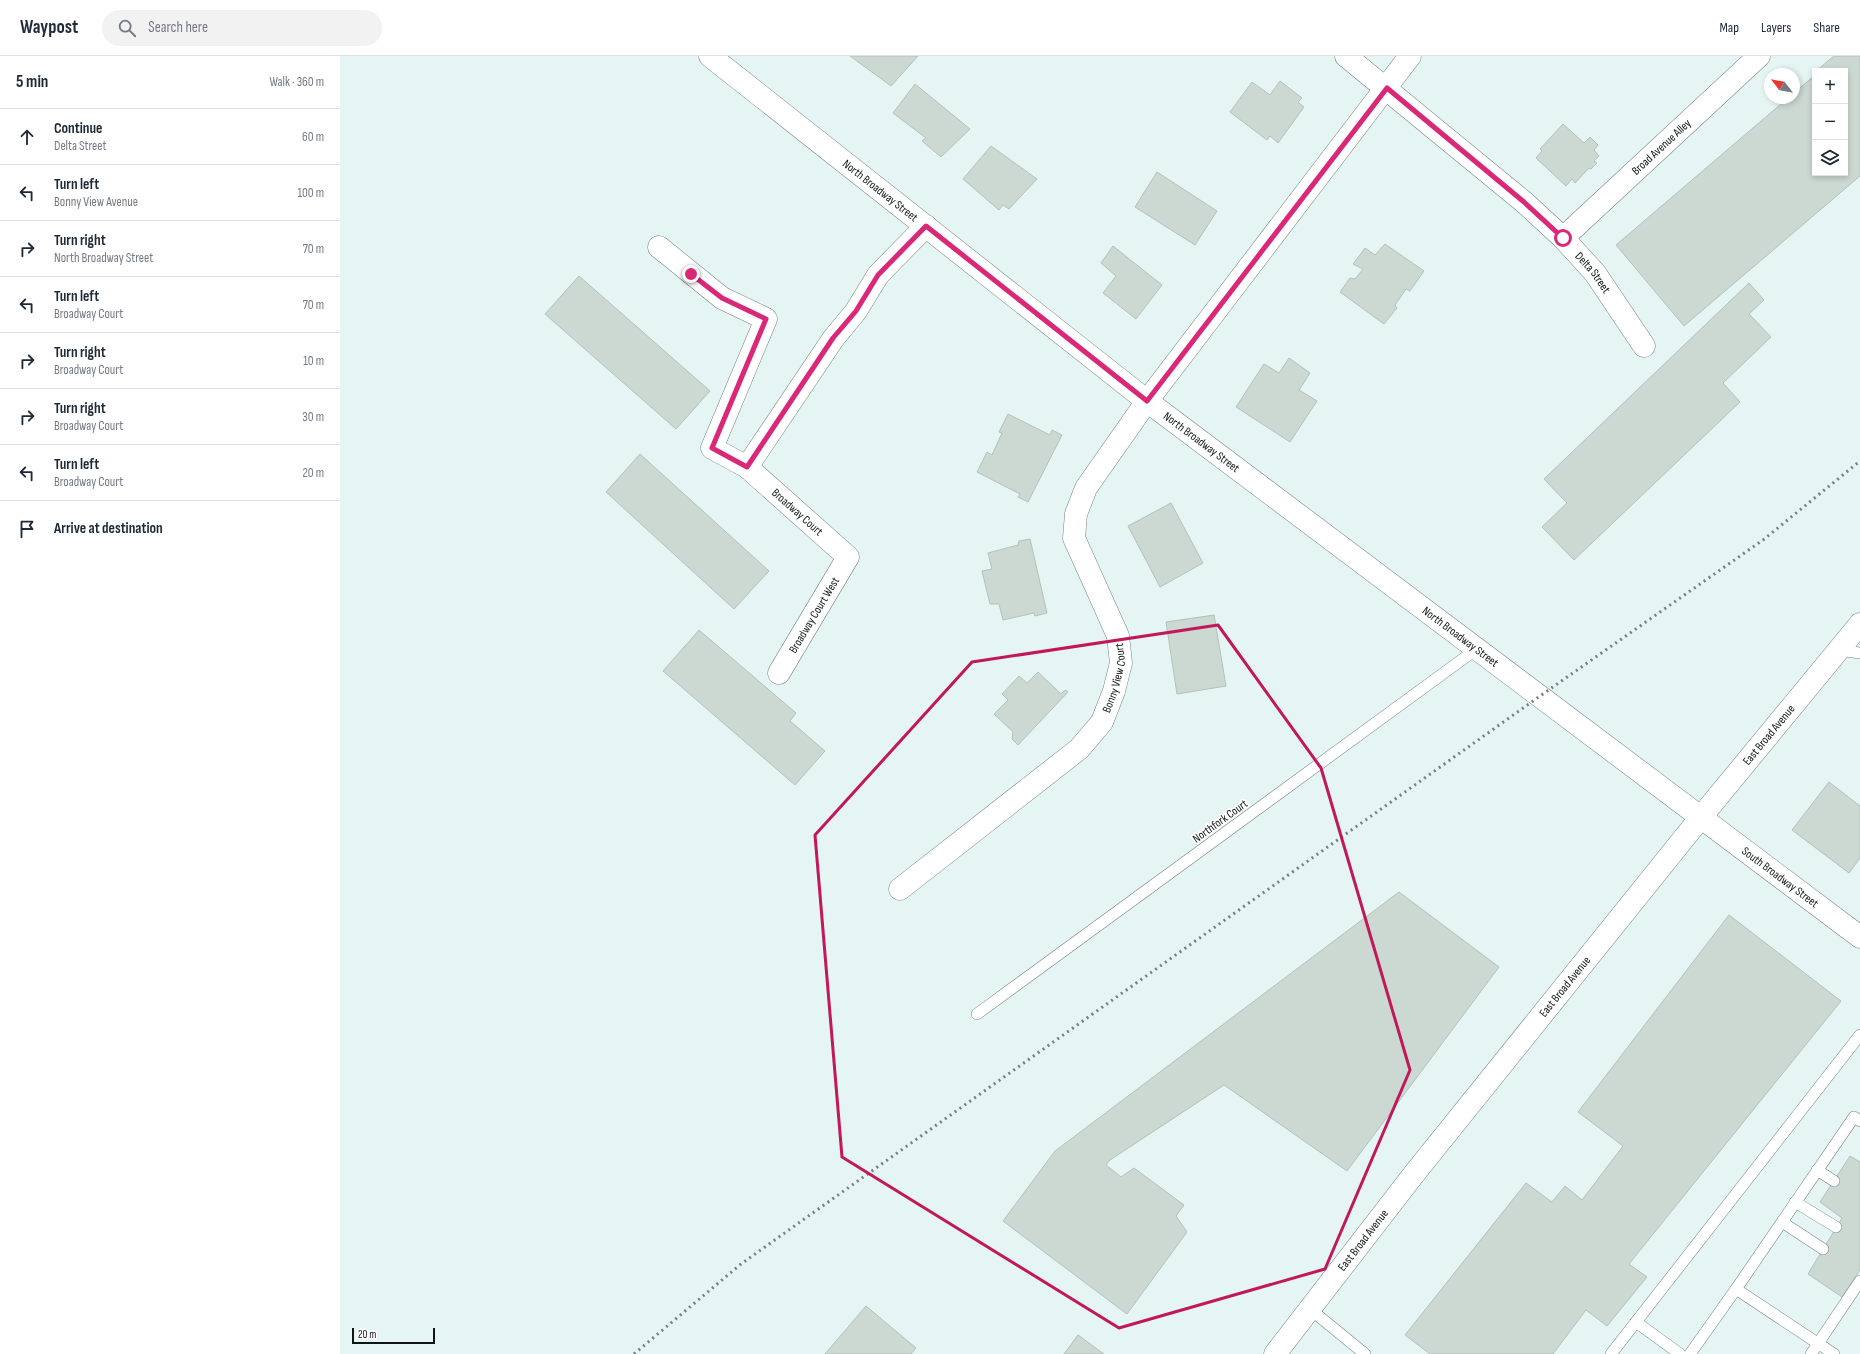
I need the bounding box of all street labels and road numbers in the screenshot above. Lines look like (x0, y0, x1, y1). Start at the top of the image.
street label: Broad Avenue Alley (1629, 116, 1695, 178)
street label: North Broadway Street (839, 157, 921, 225)
street label: Delta Street (1572, 249, 1614, 296)
street label: North Broadway Street (1160, 409, 1243, 476)
street label: Broadway Court (768, 485, 826, 539)
street label: Broadway Court West (786, 574, 843, 656)
street label: North Broadway Street (1419, 604, 1502, 671)
street label: Bonny View Court (1099, 642, 1129, 715)
street label: East Broad Avenue (1740, 702, 1798, 768)
street label: Northfork Court (1190, 796, 1251, 846)
street label: South Broadway Street (1739, 844, 1822, 911)
street label: East Broad Avenue (1536, 953, 1594, 1020)
street label: East Broad Avenue (1335, 1206, 1392, 1274)

